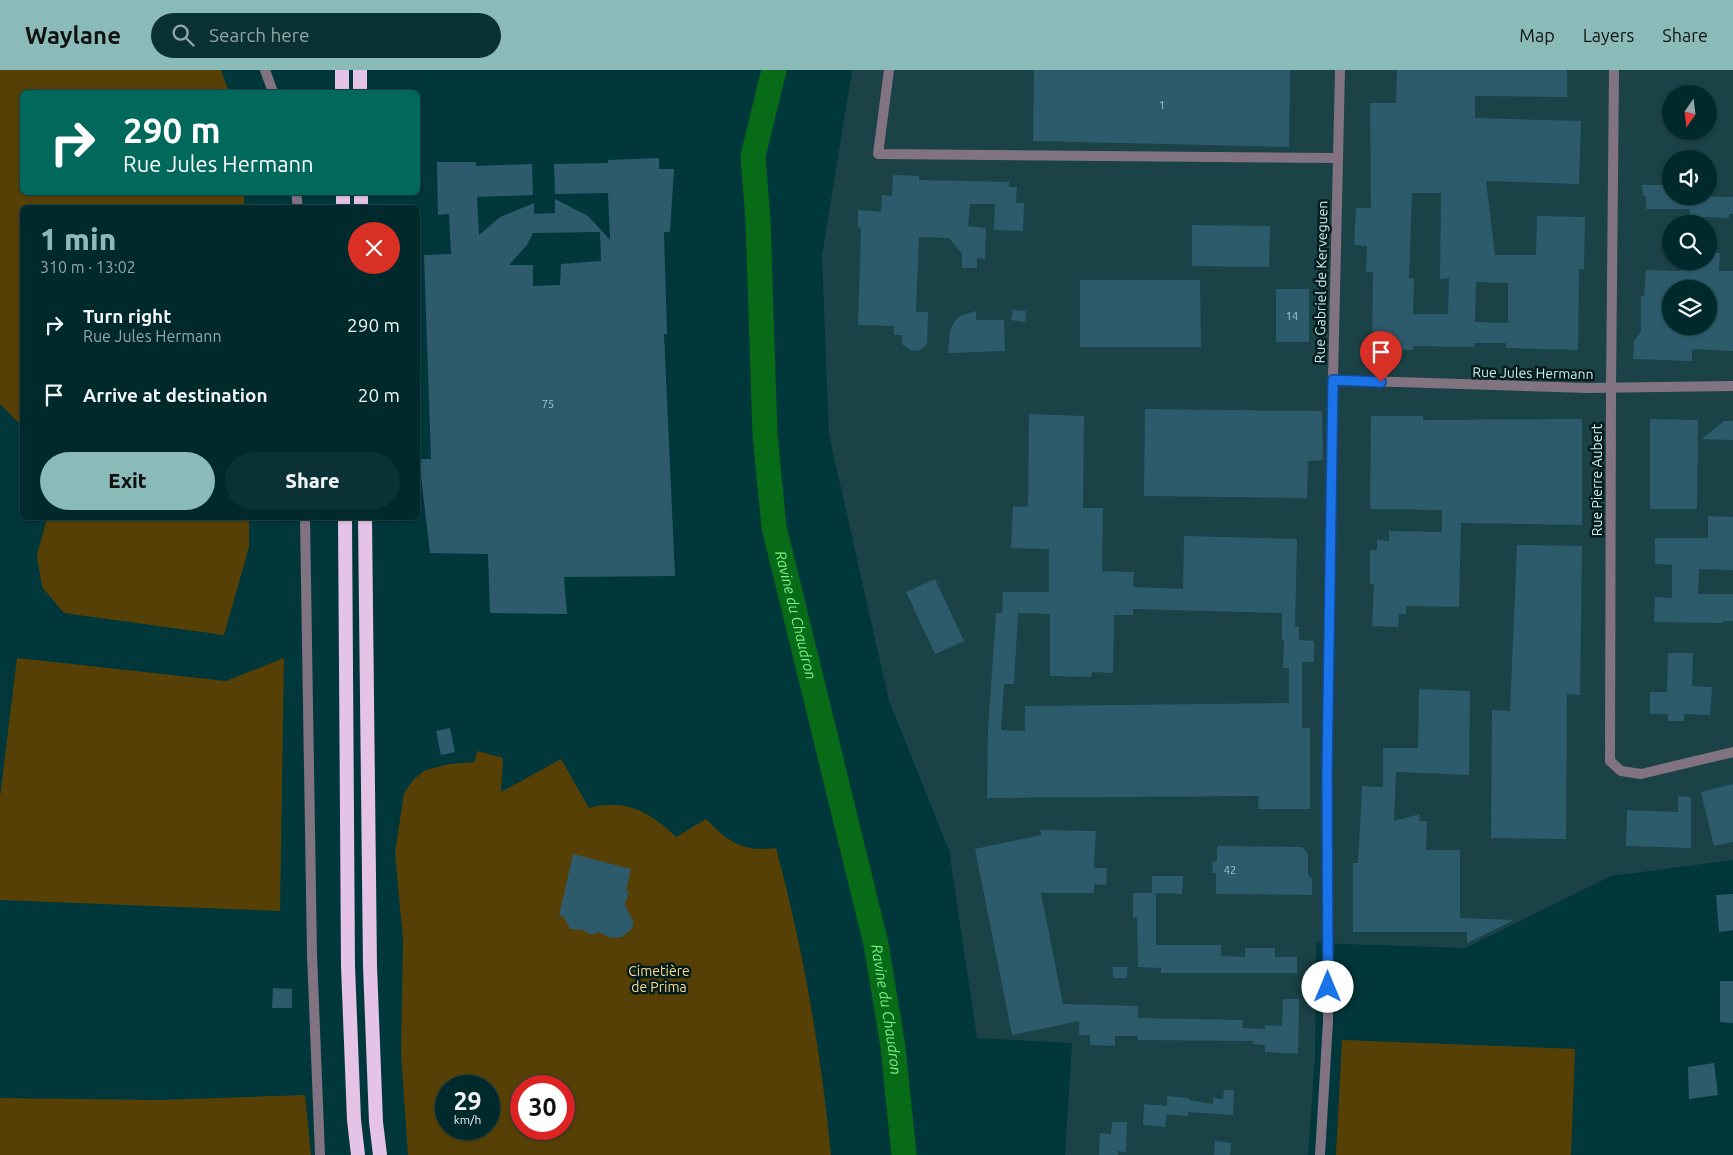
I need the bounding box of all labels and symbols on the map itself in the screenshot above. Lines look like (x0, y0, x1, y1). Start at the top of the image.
north arrow (1662, 85, 1718, 140)
house number: 1 (1159, 99, 1165, 111)
street label: Rue Gabriel de Kerveguen (1312, 200, 1330, 364)
house number: 14 (1286, 310, 1298, 322)
pin (1360, 331, 1402, 382)
street label: Rue Jules Hermann (1472, 364, 1594, 382)
house number: 75 (542, 398, 554, 410)
street label: Rue Pierre Aubert (1589, 423, 1605, 536)
water label: Ravine du Chaudron (772, 549, 820, 681)
house number: 42 (1224, 864, 1236, 876)
water label: Ravine du Chaudron (868, 943, 905, 1076)
position arrow (1301, 960, 1353, 1012)
park label: Cimetière de Prima (628, 963, 690, 995)
speed limit sign: 30 (510, 1075, 575, 1140)

